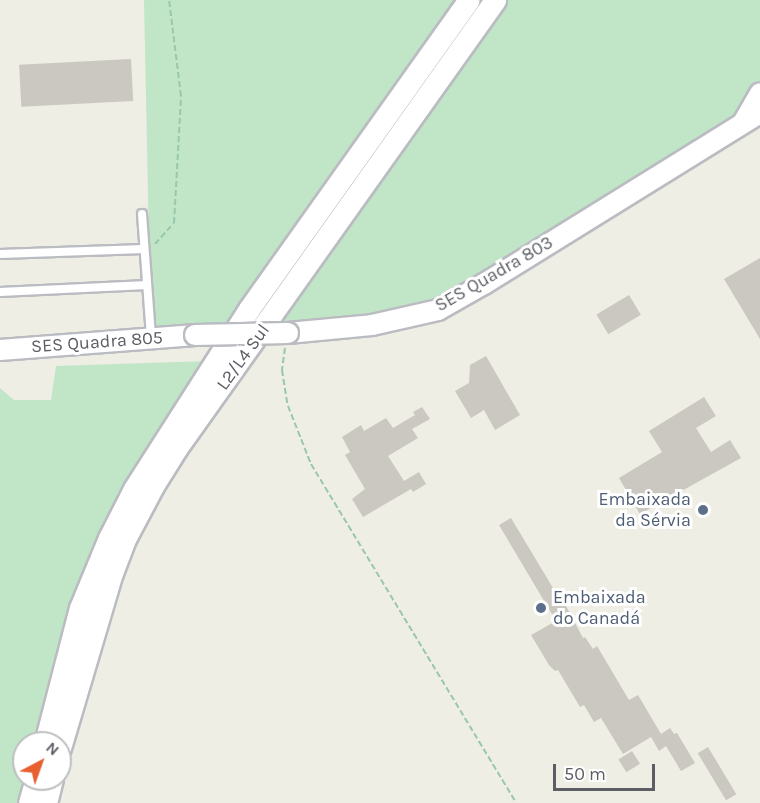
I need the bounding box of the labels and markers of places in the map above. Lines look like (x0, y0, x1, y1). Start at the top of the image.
place label: Embaixada da Sérvia (598, 489, 691, 532)
marker: Embaixada da Sérvia (696, 503, 710, 517)
place label: Embaixada do Canadá (553, 587, 646, 630)
marker: Embaixada do Canadá (534, 601, 548, 615)

